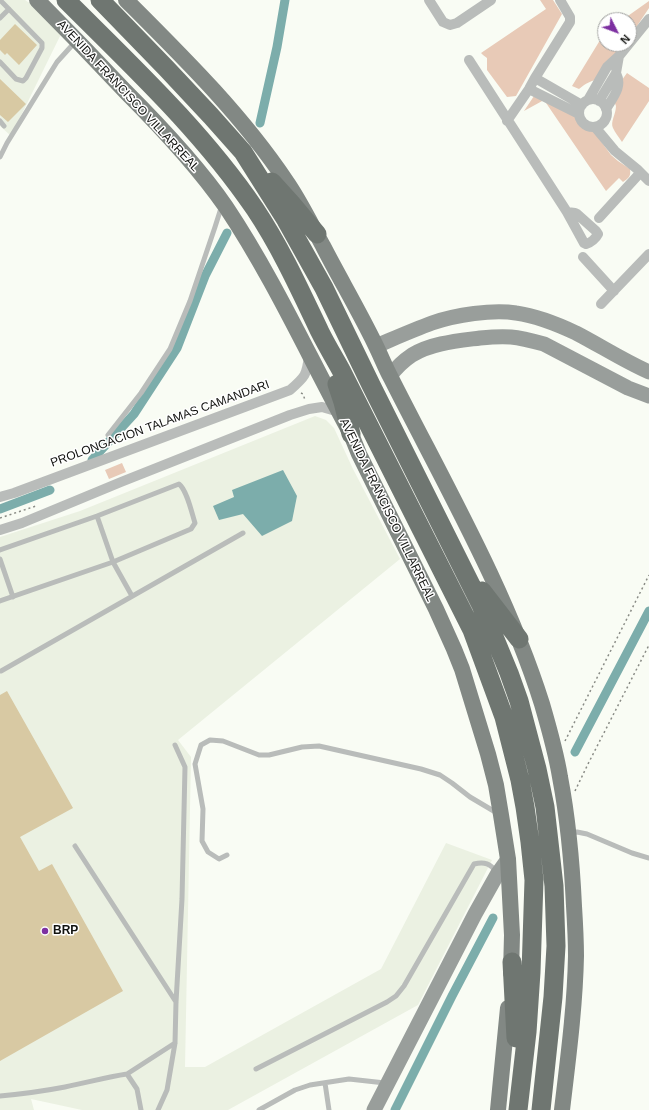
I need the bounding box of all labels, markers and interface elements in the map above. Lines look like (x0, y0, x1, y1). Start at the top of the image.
north arrow (597, 12, 637, 52)
street label: AVENIDA FRANCISCO VILLARREAL (54, 17, 202, 175)
text: N (618, 32, 632, 46)
street label: PROLONGACION TALAMAS CAMANDARI (49, 378, 271, 470)
street label: AVENIDA FRANCISCO VILLARREAL (336, 416, 438, 604)
place label: BRP (53, 924, 78, 938)
marker: BRP (40, 926, 50, 936)

